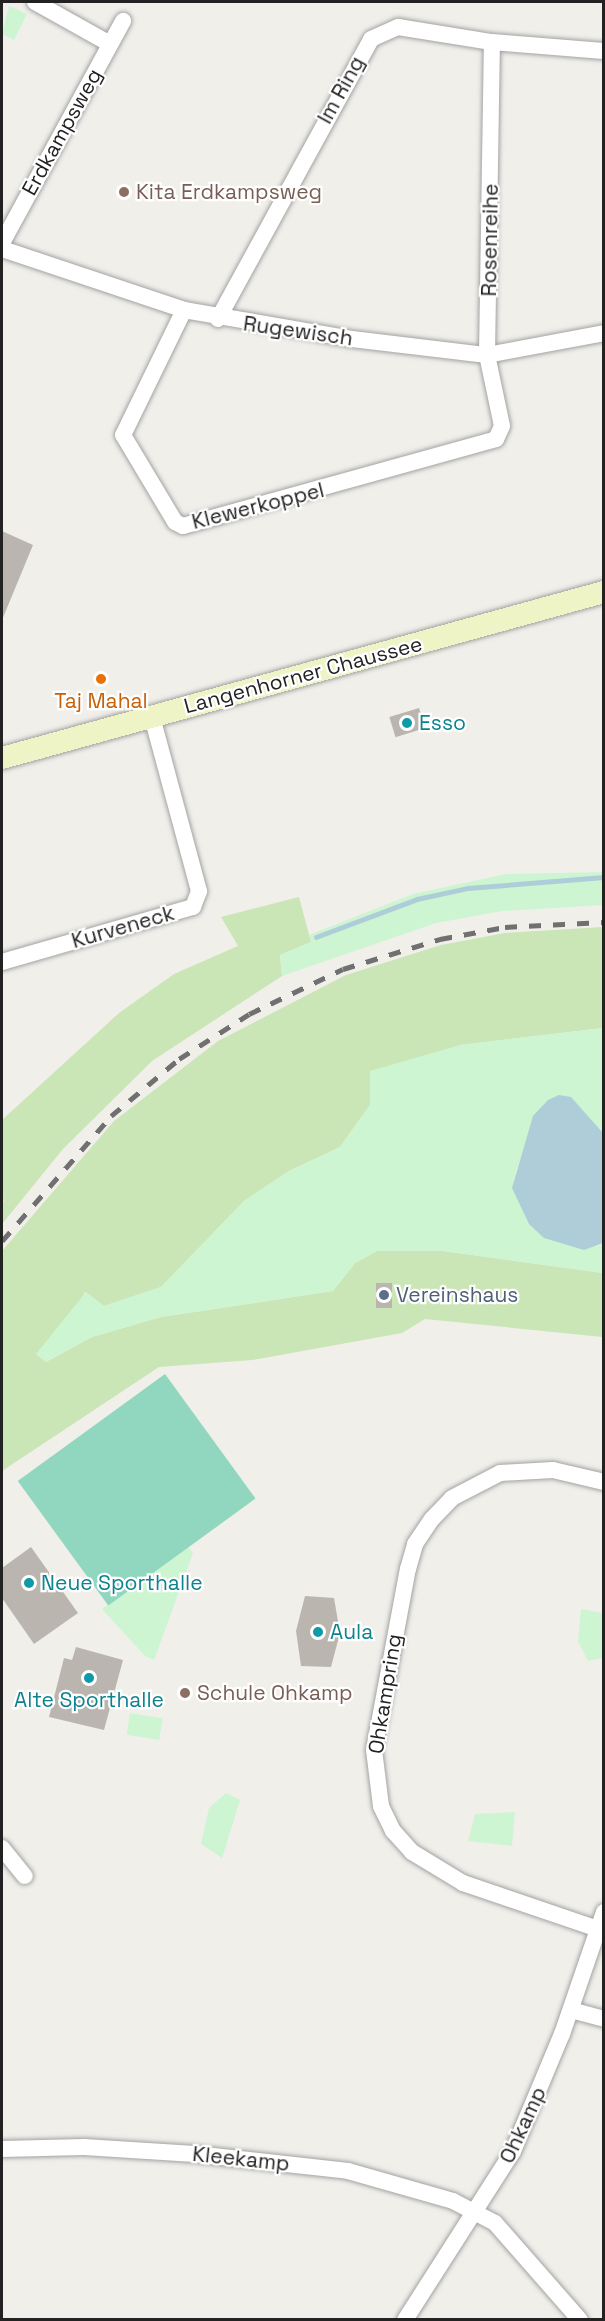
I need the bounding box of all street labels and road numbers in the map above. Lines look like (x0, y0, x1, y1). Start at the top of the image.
street label: Im Ring (312, 52, 370, 128)
street label: Erdkampsweg (17, 64, 107, 200)
street label: Rosenreihe (476, 183, 504, 297)
street label: Rugewisch (242, 311, 354, 351)
street label: Klewerkoppel (189, 477, 327, 535)
street label: Langenhorner Chaussee (181, 631, 425, 719)
street label: Kurveneck (69, 900, 177, 954)
street label: Ohkampring (363, 1632, 407, 1756)
street label: Ohkamp (494, 2083, 552, 2167)
street label: Kleekamp (191, 2141, 291, 2177)

